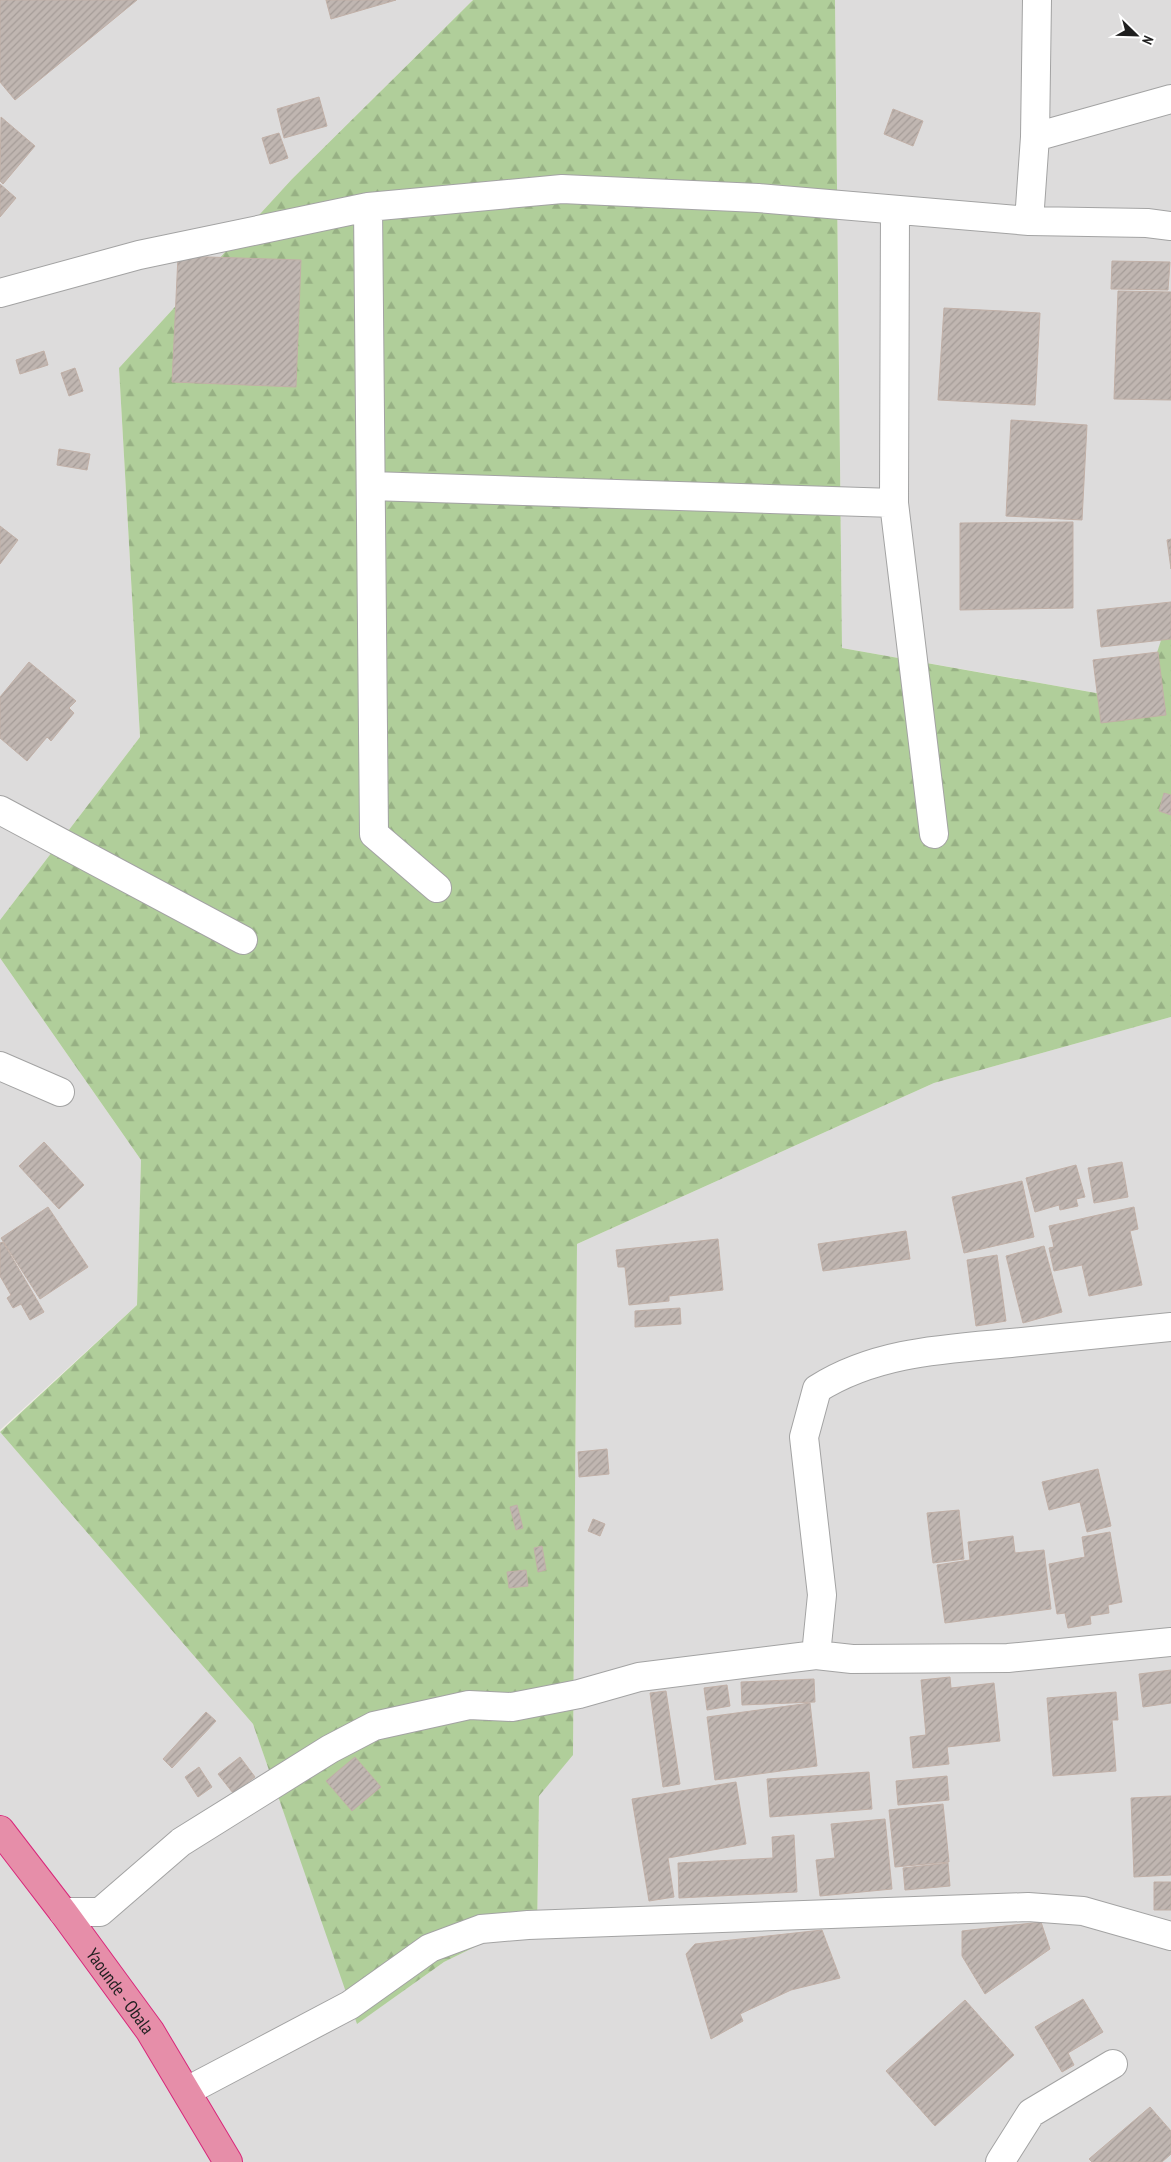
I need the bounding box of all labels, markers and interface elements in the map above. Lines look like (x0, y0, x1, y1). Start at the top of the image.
north arrow (1111, 10, 1161, 60)
text: N (1138, 33, 1158, 47)
street label: Yaounde - Obala (82, 1943, 160, 2038)

